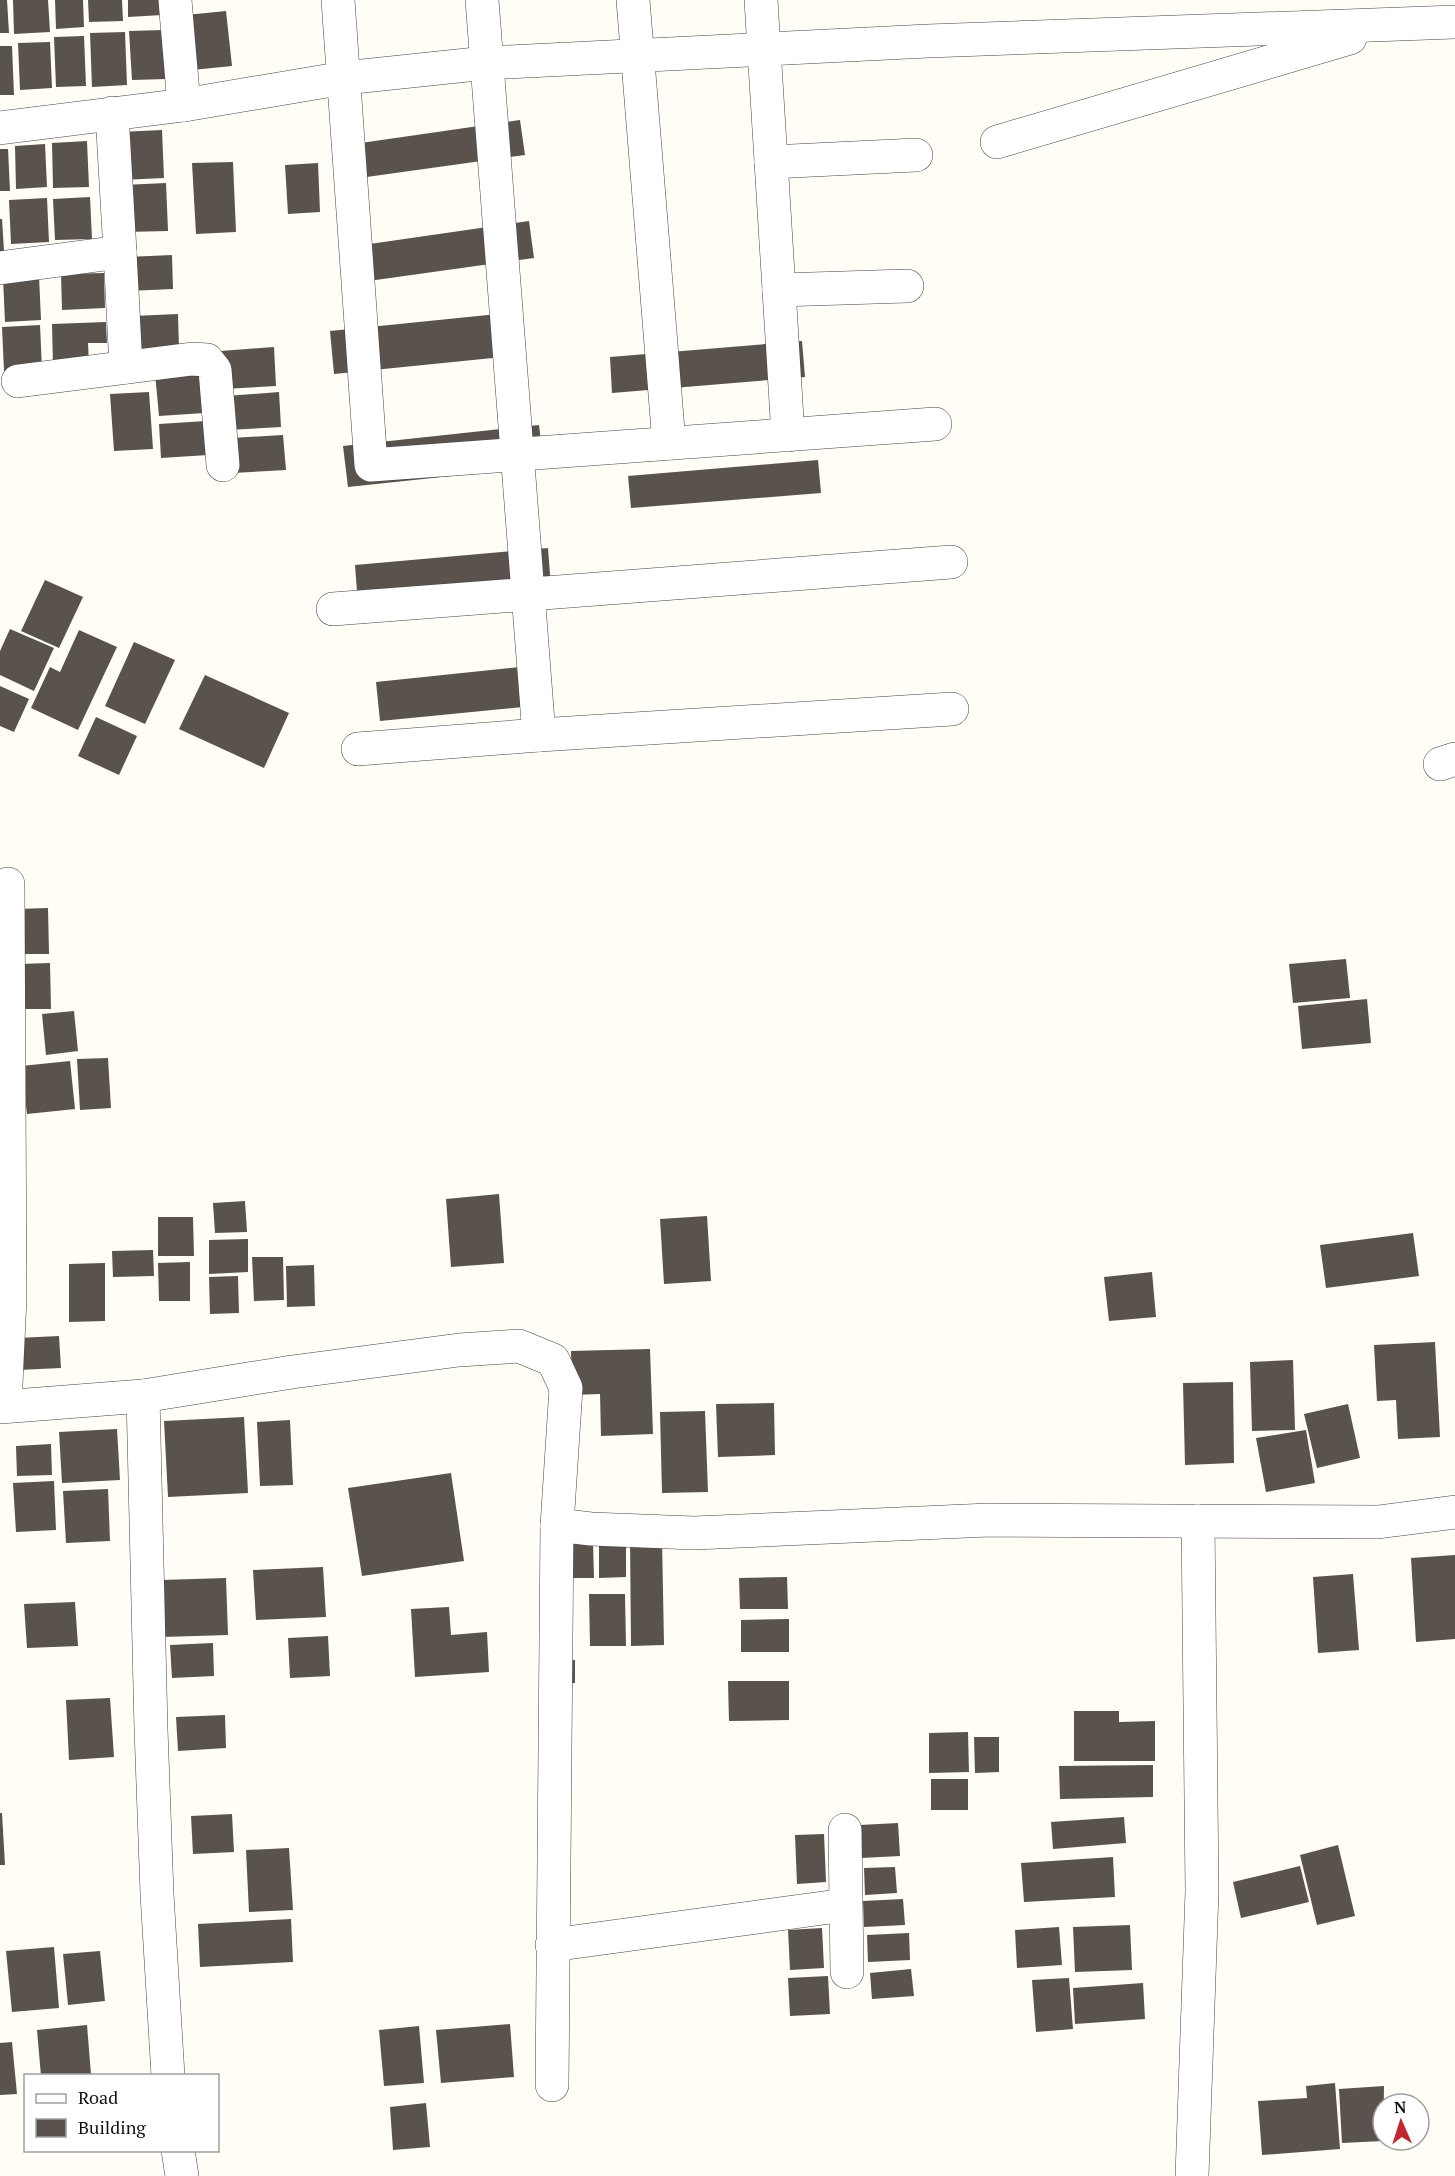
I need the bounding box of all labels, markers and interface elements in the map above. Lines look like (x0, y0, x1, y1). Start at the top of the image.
legend (24, 2074, 219, 2152)
text: Road (78, 2085, 118, 2109)
north arrow (1371, 2092, 1431, 2152)
text: N (1394, 2096, 1407, 2118)
text: Building (78, 2115, 146, 2139)

